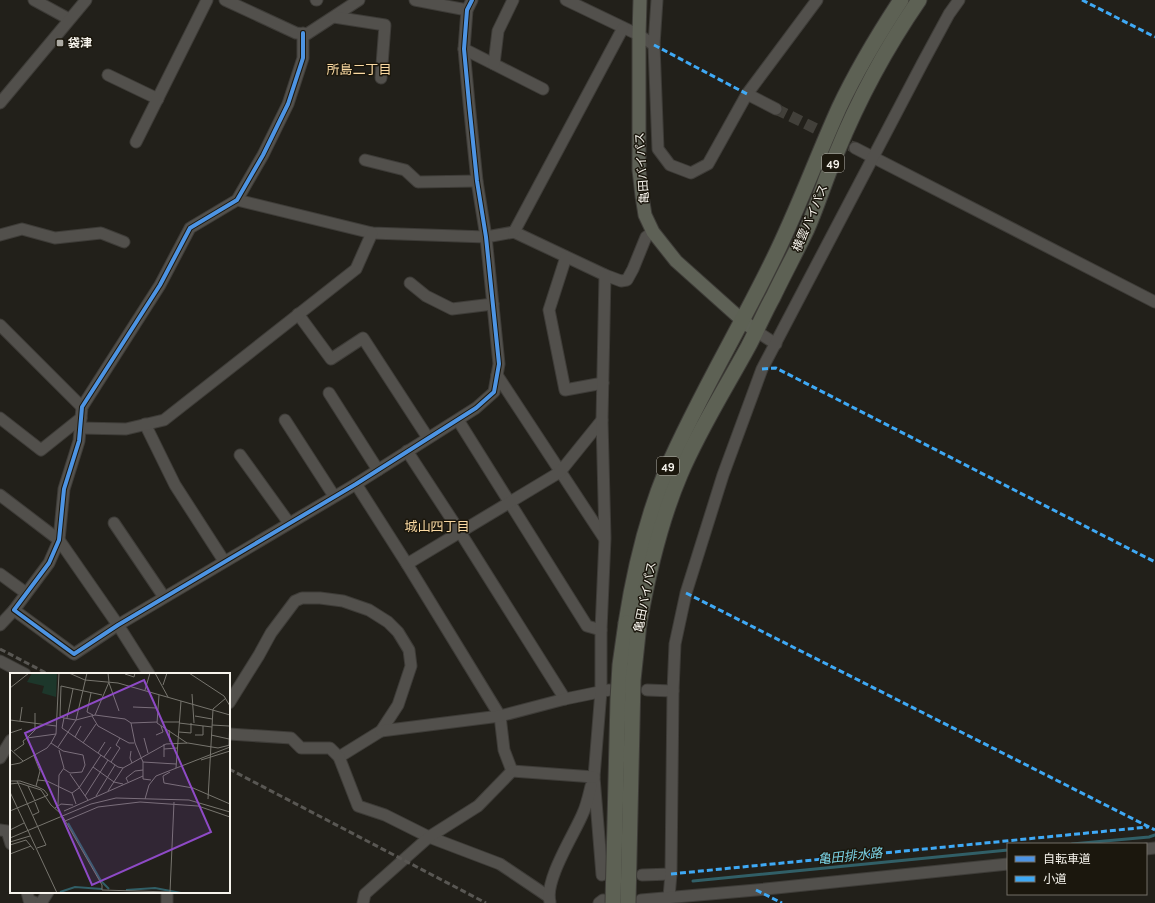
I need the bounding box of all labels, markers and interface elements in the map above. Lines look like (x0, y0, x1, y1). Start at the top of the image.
place label: 袋津 (67, 36, 92, 50)
marker: 袋津 (55, 38, 65, 48)
district label: 所島二丁目 (326, 62, 392, 77)
street label: 亀田バイパス (633, 132, 651, 204)
road number: 49 (822, 154, 844, 172)
street label: 横雲バイパス (790, 182, 830, 254)
road number: 49 (657, 457, 679, 475)
district label: 城山四丁目 (404, 519, 470, 534)
street label: 亀田バイパス (631, 560, 659, 634)
inset map (10, 673, 230, 893)
legend (1007, 843, 1147, 895)
water label: 亀田排水路 (817, 845, 884, 867)
text: 自転車道 (1043, 852, 1091, 866)
text: 小道 (1043, 872, 1067, 886)

